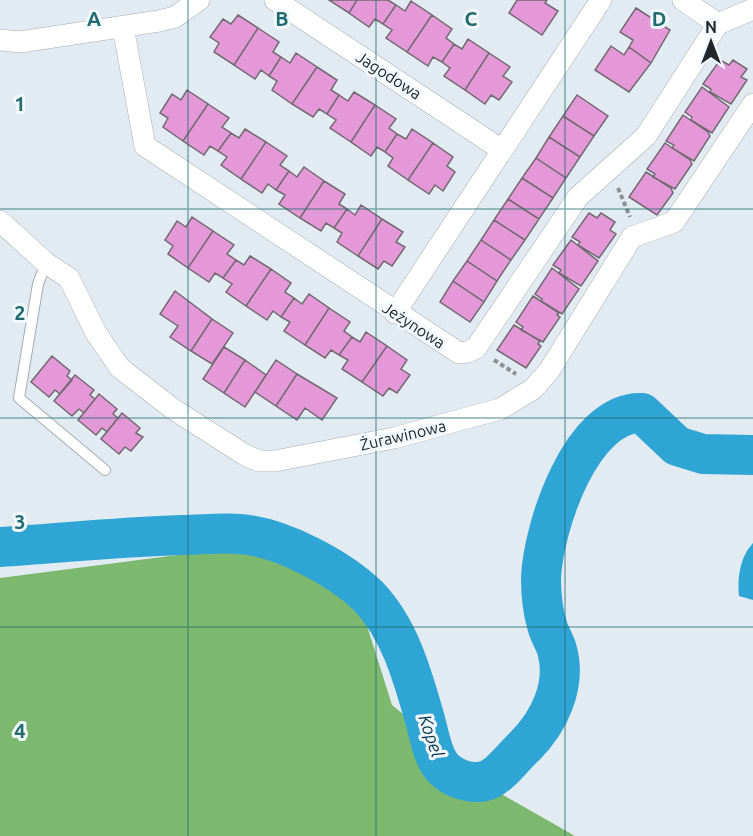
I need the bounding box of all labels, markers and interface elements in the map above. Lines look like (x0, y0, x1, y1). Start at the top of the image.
text: A (87, 7, 101, 30)
text: B (275, 7, 289, 30)
text: C (465, 7, 478, 30)
text: D (652, 7, 666, 30)
north arrow (681, 12, 741, 72)
text: N (705, 18, 717, 36)
street label: Jagodowa (353, 47, 425, 103)
text: 1 (14, 92, 26, 115)
street label: Jeżynowa (379, 298, 449, 352)
text: 2 (14, 301, 26, 324)
street label: Żurawinowa (358, 416, 448, 454)
text: 3 (14, 510, 26, 533)
water label: Kopel (415, 712, 449, 760)
text: 4 (14, 719, 26, 742)

